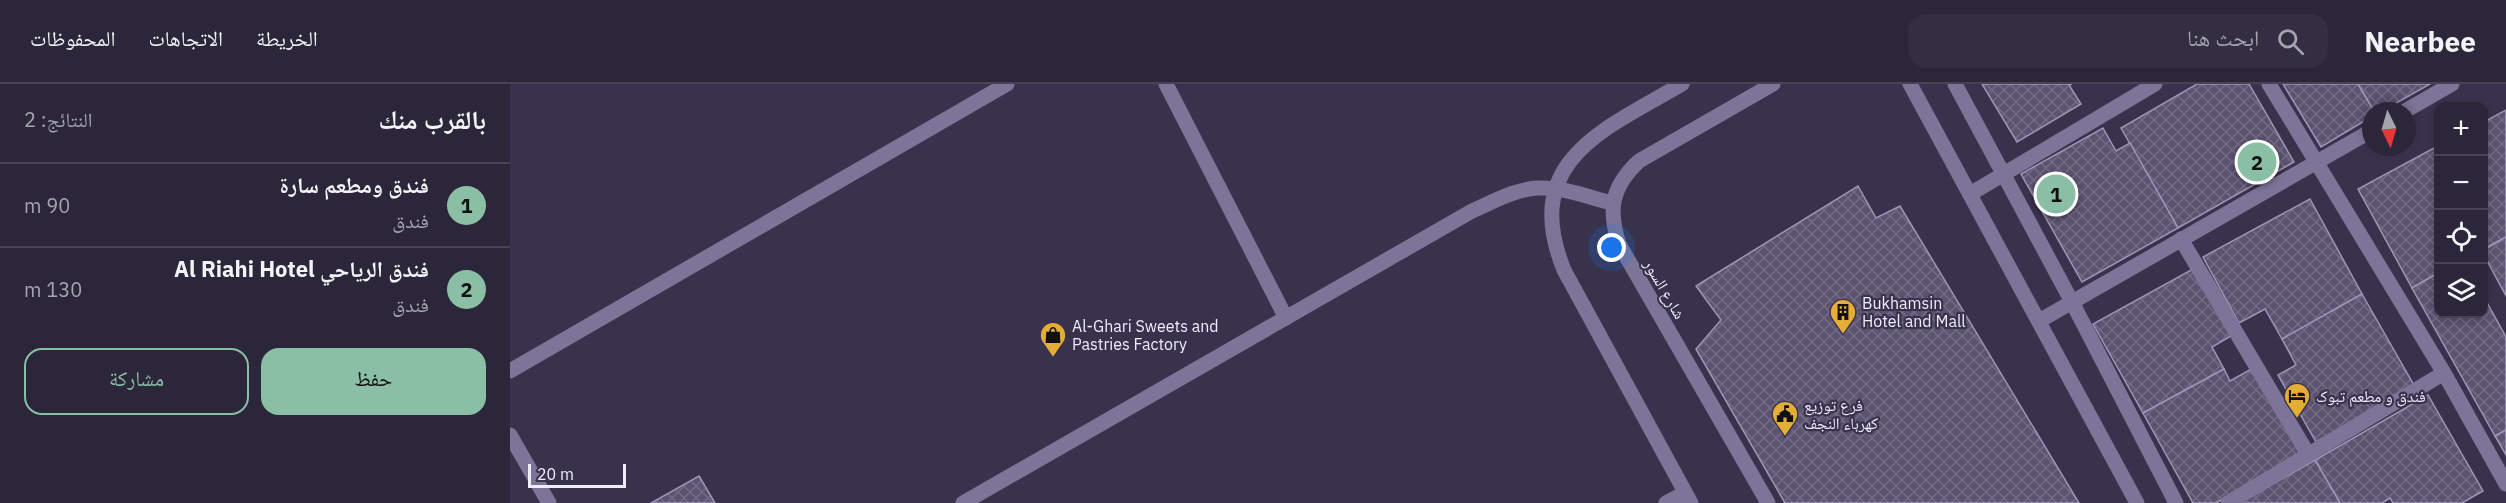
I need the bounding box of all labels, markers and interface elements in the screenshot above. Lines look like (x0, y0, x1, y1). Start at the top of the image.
search box (1908, 14, 2328, 68)
text: ابحث هنا (2187, 23, 2259, 52)
text: Nearbee (2364, 23, 2476, 60)
text: المحفوظات (30, 24, 115, 52)
text: الاتجاهات (148, 24, 223, 52)
text: الخريطة (256, 24, 318, 52)
icon: search (2274, 25, 2307, 58)
text: بالقرب منك (378, 102, 486, 136)
north arrow (2362, 102, 2416, 156)
map controls (2434, 102, 2488, 318)
button: + (2434, 102, 2488, 156)
text: النتائج: 2 (24, 106, 92, 133)
pin: 2 (2238, 140, 2276, 184)
button: − (2434, 156, 2488, 210)
text: فندق ومطعم سارة (279, 170, 429, 199)
pin: 1 (2036, 172, 2076, 216)
text: 90 m (24, 192, 70, 219)
text: 1 (461, 192, 473, 219)
text: فندق (392, 207, 429, 234)
button: locate (2434, 210, 2488, 264)
your location (1597, 233, 1626, 262)
text: فندق الرياحي Al Riahi Hotel (174, 254, 429, 283)
street label: شارع السور (1639, 255, 1690, 323)
button: layers (2434, 264, 2488, 318)
text: 130 m (24, 276, 82, 303)
text: 2 (461, 276, 473, 303)
text: فندق (392, 291, 429, 318)
place label: Bukhamsin Hotel and Mall (1862, 293, 1966, 331)
building icon: Bukhamsin Hotel and Mall (1828, 297, 1858, 335)
place label: Al-Ghari Sweets and Pastries Factory (1072, 316, 1219, 354)
shop icon: Al-Ghari Sweets and Pastries Factory (1038, 320, 1068, 358)
button: مشاركة (24, 348, 249, 415)
button: حفظ (261, 348, 486, 415)
hotel icon: فندق و مطعم تبوک (2282, 381, 2312, 419)
place label: فندق و مطعم تبوک (2316, 386, 2426, 407)
place label: فرع توزيع كهرباء النجف (1804, 395, 1878, 433)
public building icon: فرع توزيع كهرباء النجف (1770, 399, 1800, 437)
scale bar (528, 461, 626, 488)
text: 20 m (537, 464, 574, 484)

